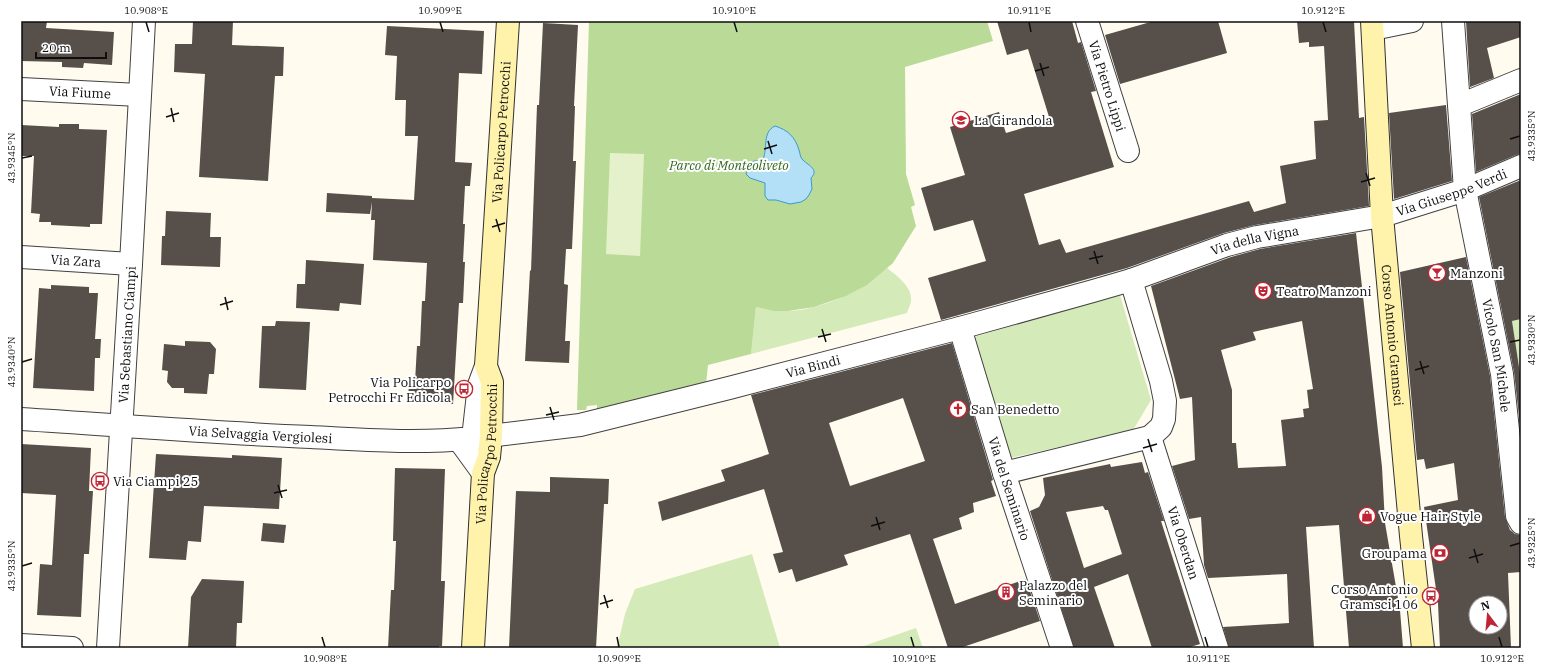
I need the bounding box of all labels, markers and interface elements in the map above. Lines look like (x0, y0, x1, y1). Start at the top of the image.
text: 10.908°E (124, 4, 168, 17)
text: 10.909°E (418, 4, 462, 17)
text: 10.910°E (712, 4, 756, 17)
text: 10.911°E (1007, 4, 1051, 17)
text: 10.912°E (1301, 4, 1345, 17)
scale bar (36, 34, 106, 60)
street label: Via Pietro Lippi (1085, 38, 1130, 133)
text: 20 m (42, 40, 71, 55)
street label: Via Policarpo Petrocchi (488, 61, 514, 203)
street label: Via Fiume (49, 82, 111, 102)
school or university icon: La Girandola (951, 110, 971, 130)
text: 43.9335°N (1525, 110, 1538, 162)
place label: La Girandola (974, 112, 1053, 129)
text: 43.9345°N (5, 132, 18, 184)
park label: Parco di Monteoliveto (668, 157, 789, 174)
street label: Via Giuseppe Verdi (1394, 165, 1509, 220)
street label: Via della Vigna (1208, 222, 1300, 259)
street label: Via Zara (50, 250, 102, 271)
bar icon: Manzoni (1427, 263, 1447, 283)
street label: Corso Antonio Gramsci (1378, 264, 1408, 407)
place label: Manzoni (1450, 265, 1503, 282)
street label: Via Sebastiano Ciampi (114, 266, 139, 404)
theatre icon: Teatro Manzoni (1253, 281, 1273, 301)
place label: Teatro Manzoni (1276, 283, 1372, 300)
street label: Vicolo San Michele (1479, 297, 1515, 413)
text: 43.9330°N (1525, 314, 1538, 366)
text: 43.9340°N (5, 336, 18, 388)
street label: Via Bindi (784, 351, 842, 381)
place label: Via Policarpo Petrocchi Fr Edicola (328, 374, 451, 406)
bus stop icon: Via Policarpo Petrocchi Fr Edicola (454, 379, 474, 399)
street label: Via Policarpo Petrocchi (472, 383, 500, 525)
church icon: San Benedetto (948, 399, 968, 419)
place label: San Benedetto (971, 401, 1059, 418)
street label: Via Selvaggia Vergiolesi (188, 422, 333, 447)
street label: Via del Seminario (985, 435, 1034, 543)
bus stop icon: Via Ciampi 25 (90, 471, 110, 491)
place label: Via Ciampi 25 (113, 473, 198, 490)
street label: Via Oberdan (1164, 504, 1203, 582)
shop icon: Vogue Hair Style (1357, 506, 1377, 526)
place label: Vogue Hair Style (1380, 508, 1481, 525)
text: 43.9325°N (1525, 517, 1538, 569)
text: 43.9335°N (5, 540, 18, 592)
bank icon: Groupama (1430, 543, 1450, 563)
place label: Groupama (1362, 545, 1427, 562)
place label: Palazzo del Seminario (1019, 577, 1087, 609)
place label: Corso Antonio Gramsci 106 (1331, 581, 1418, 613)
building icon: Palazzo del Seminario (996, 582, 1016, 602)
bus stop icon: Corso Antonio Gramsci 106 (1421, 586, 1441, 606)
north arrow (1468, 595, 1508, 635)
text: N (1479, 597, 1492, 613)
text: 10.908°E (303, 652, 347, 665)
text: 10.909°E (597, 652, 641, 665)
text: 10.910°E (892, 652, 936, 665)
text: 10.911°E (1186, 652, 1230, 665)
text: 10.912°E (1480, 652, 1524, 665)

